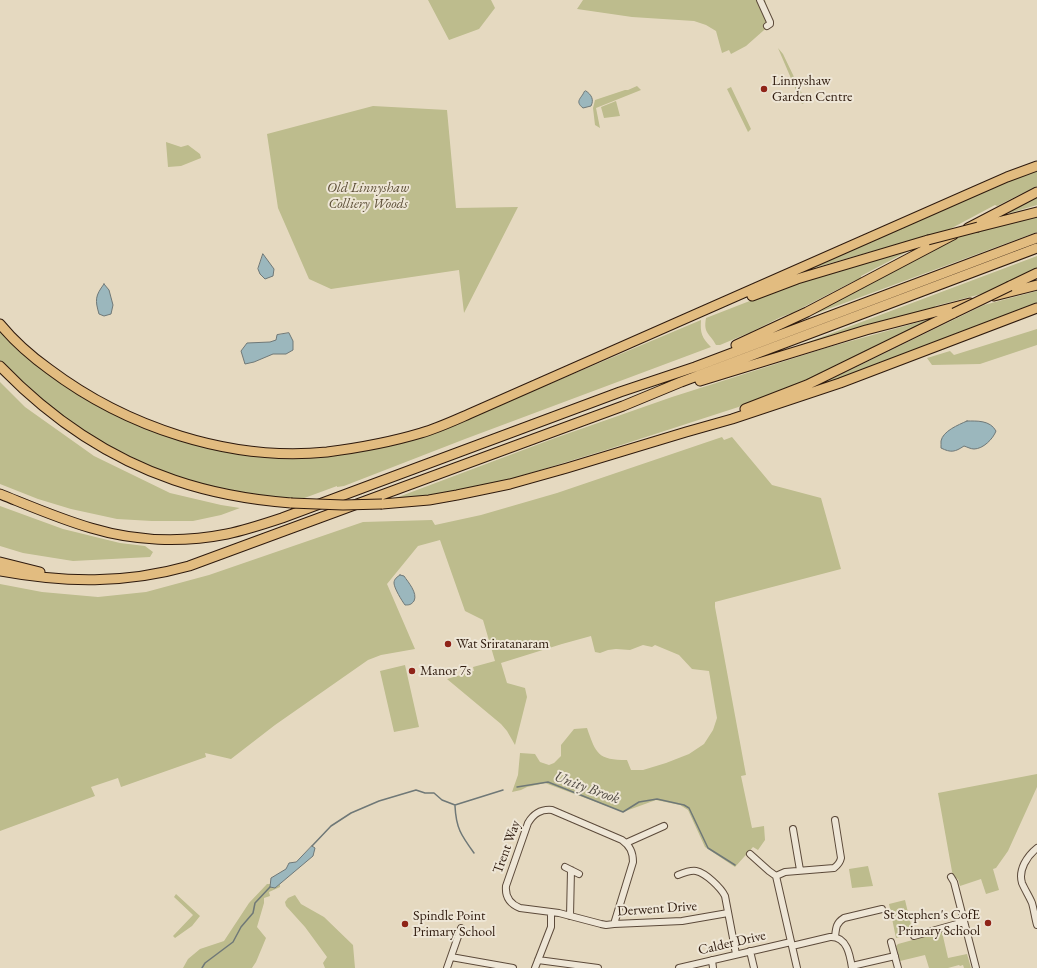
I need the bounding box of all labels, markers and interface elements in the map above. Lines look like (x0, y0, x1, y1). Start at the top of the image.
place label: Linnyshaw Garden Centre (772, 73, 853, 106)
marker: Linnyshaw Garden Centre (759, 84, 769, 94)
park label: Old Linnyshaw Colliery Woods (327, 180, 409, 212)
place label: Wat Sriratanaram (456, 636, 549, 652)
marker: Wat Sriratanaram (443, 639, 453, 649)
place label: Manor 7s (420, 663, 471, 679)
marker: Manor 7s (407, 666, 417, 676)
water label: Unity Brook (552, 768, 622, 808)
street label: Trent Way (490, 818, 524, 876)
street label: Derwent Drive (617, 898, 697, 920)
place label: St Stephen's CofE Primary School (883, 907, 980, 940)
place label: Spindle Point Primary School (413, 908, 495, 940)
marker: St Stephen's CofE Primary School (983, 918, 993, 928)
marker: Spindle Point Primary School (400, 919, 410, 929)
street label: Calder Drive (697, 927, 767, 959)

